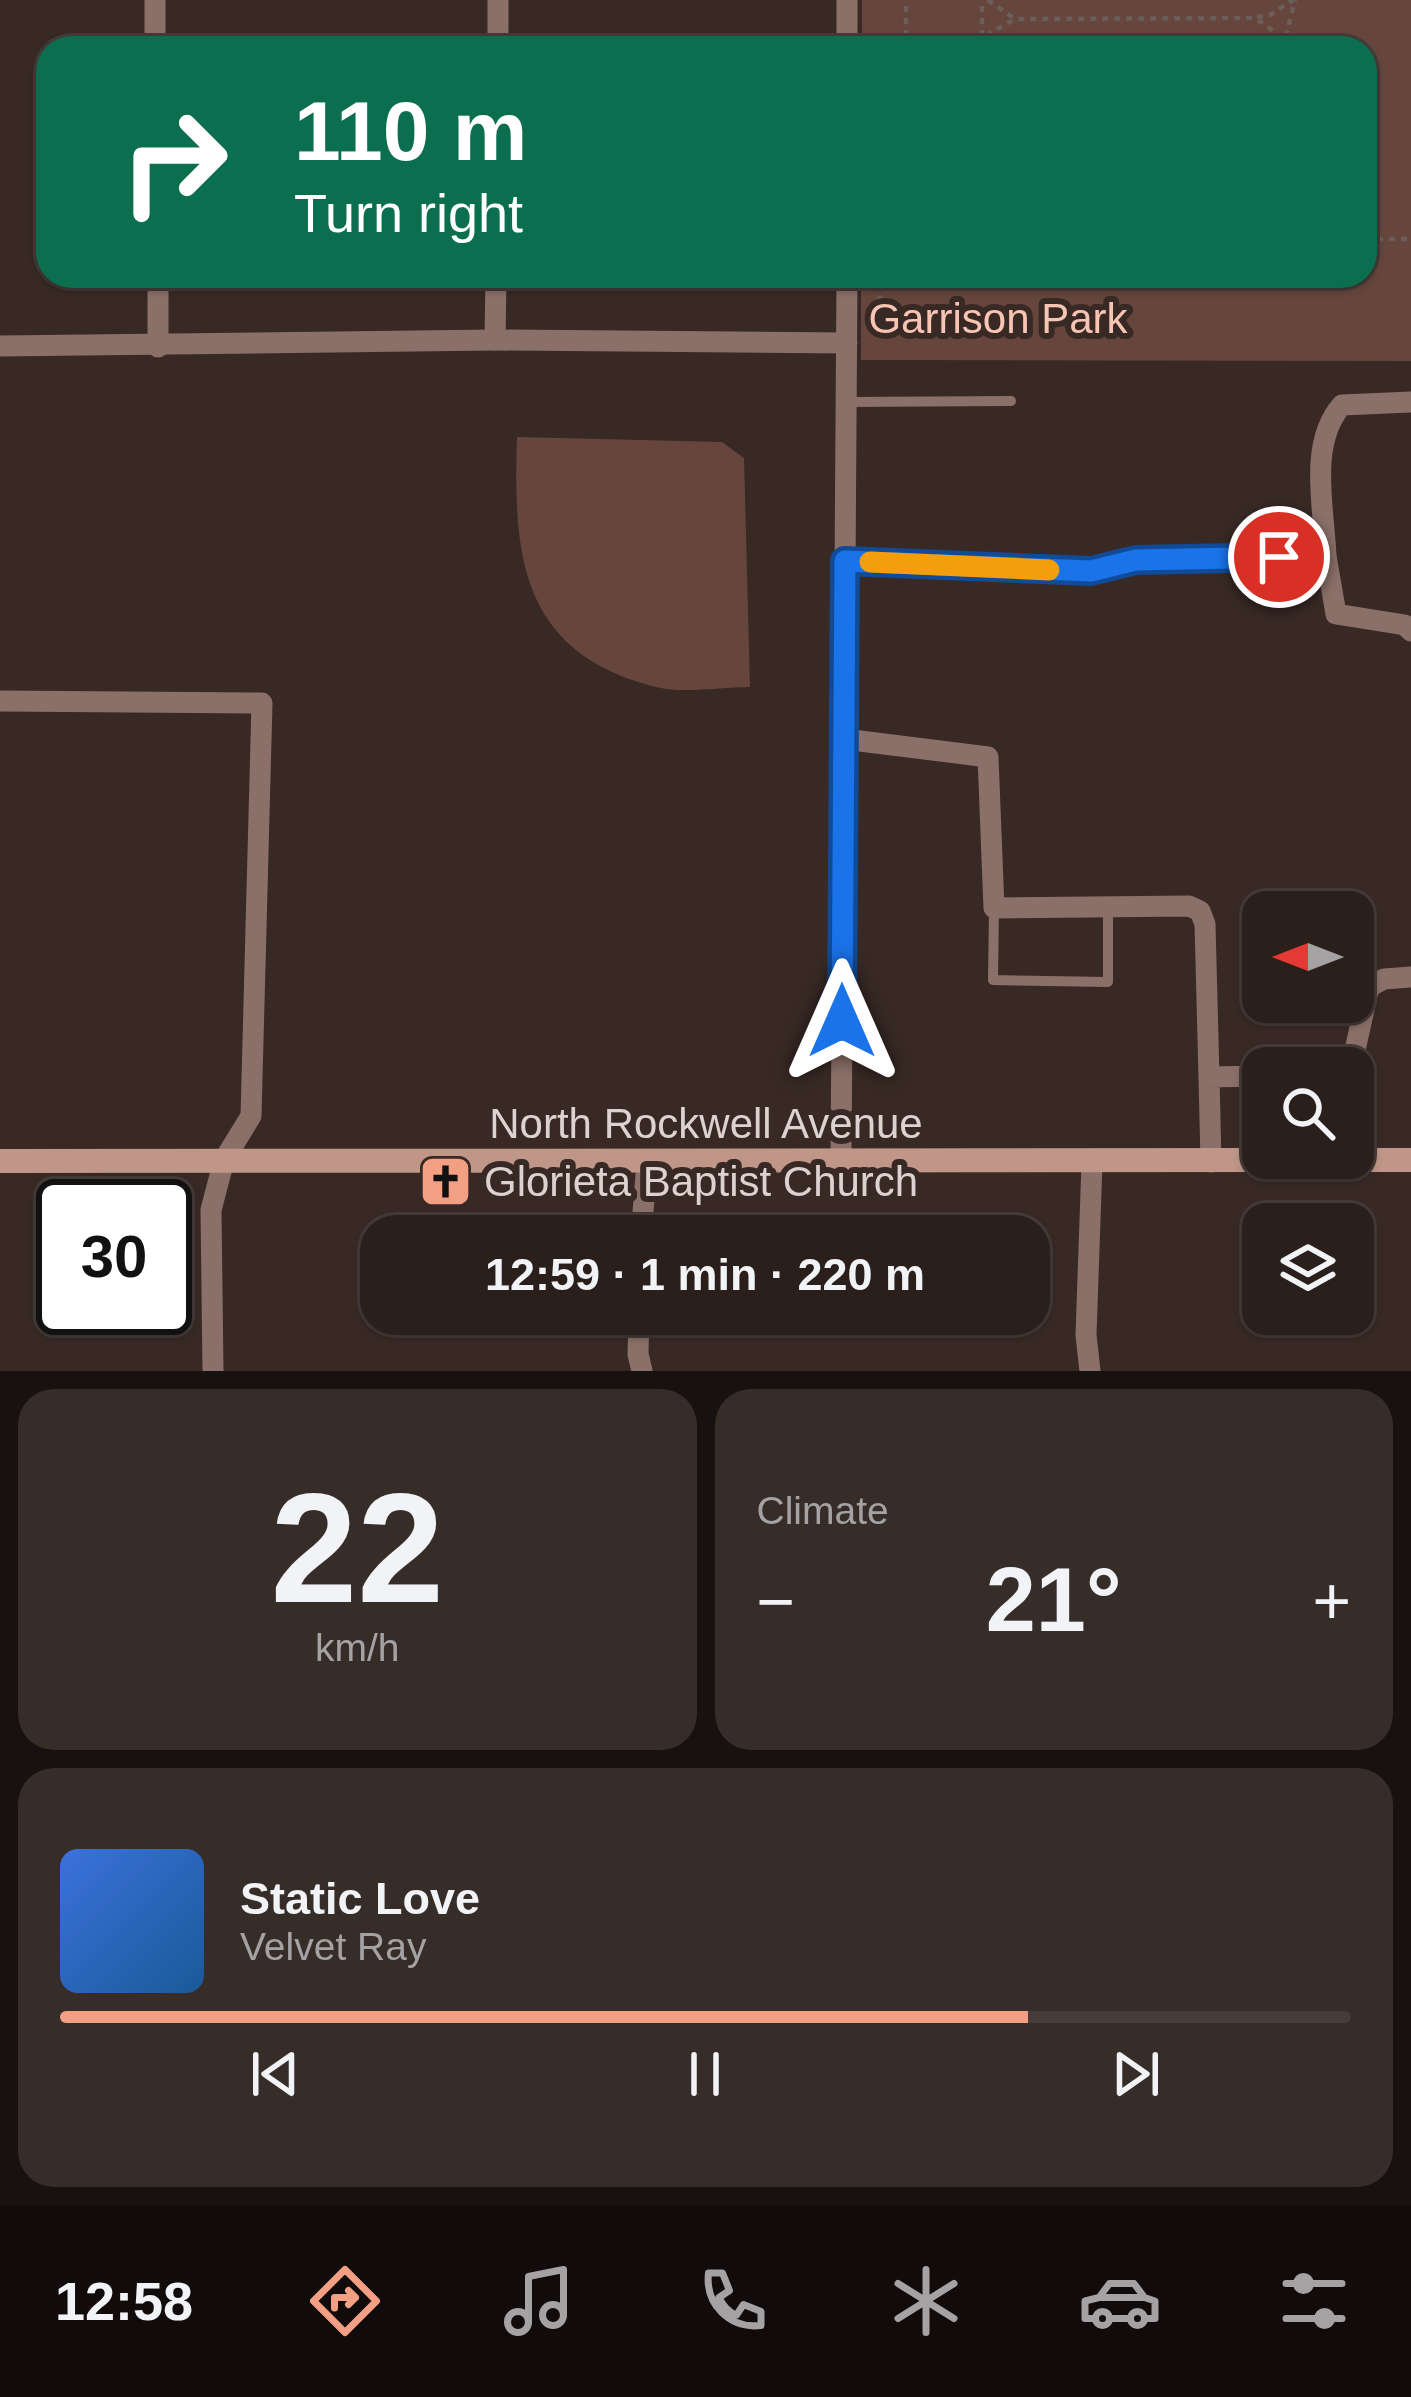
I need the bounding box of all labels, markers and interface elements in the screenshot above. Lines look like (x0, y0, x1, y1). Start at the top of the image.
icon: right (96, 84, 252, 240)
text: 110 m (294, 84, 528, 178)
text: Turn right (294, 183, 523, 243)
park label: Garrison Park (868, 295, 1129, 342)
pin (1228, 506, 1330, 608)
icon: arrive (1246, 524, 1312, 590)
north arrow (1242, 891, 1374, 1023)
map controls (1242, 891, 1374, 1335)
position arrow (779, 958, 905, 1084)
button: search (1242, 1047, 1374, 1179)
street label: North Rockwell Avenue (489, 1100, 923, 1147)
church icon: Glorieta Baptist Church (417, 1153, 473, 1209)
place label: Glorieta Baptist Church (484, 1158, 918, 1205)
speed limit sign: 30 (36, 1179, 192, 1335)
button: layers (1242, 1203, 1374, 1335)
text: 12:59 · 1 min · 220 m (485, 1249, 925, 1300)
text: 22 (270, 1461, 444, 1635)
text: Climate (757, 1489, 889, 1532)
text: 21° (986, 1550, 1122, 1650)
text: − (757, 1564, 795, 1638)
text: + (1312, 1564, 1351, 1638)
text: km/h (315, 1626, 400, 1669)
text: Static Love (240, 1873, 480, 1924)
text: Velvet Ray (240, 1925, 426, 1968)
icon: previous (242, 2041, 308, 2107)
icon: pause (672, 2041, 738, 2107)
icon: next (1103, 2041, 1169, 2107)
icon: directions (303, 2259, 387, 2343)
icon: music (497, 2259, 581, 2343)
icon: phone (691, 2259, 775, 2343)
icon: climate (884, 2259, 968, 2343)
icon: car (1078, 2259, 1162, 2343)
icon: filters (1272, 2259, 1356, 2343)
text: 12:58 (55, 2271, 193, 2331)

